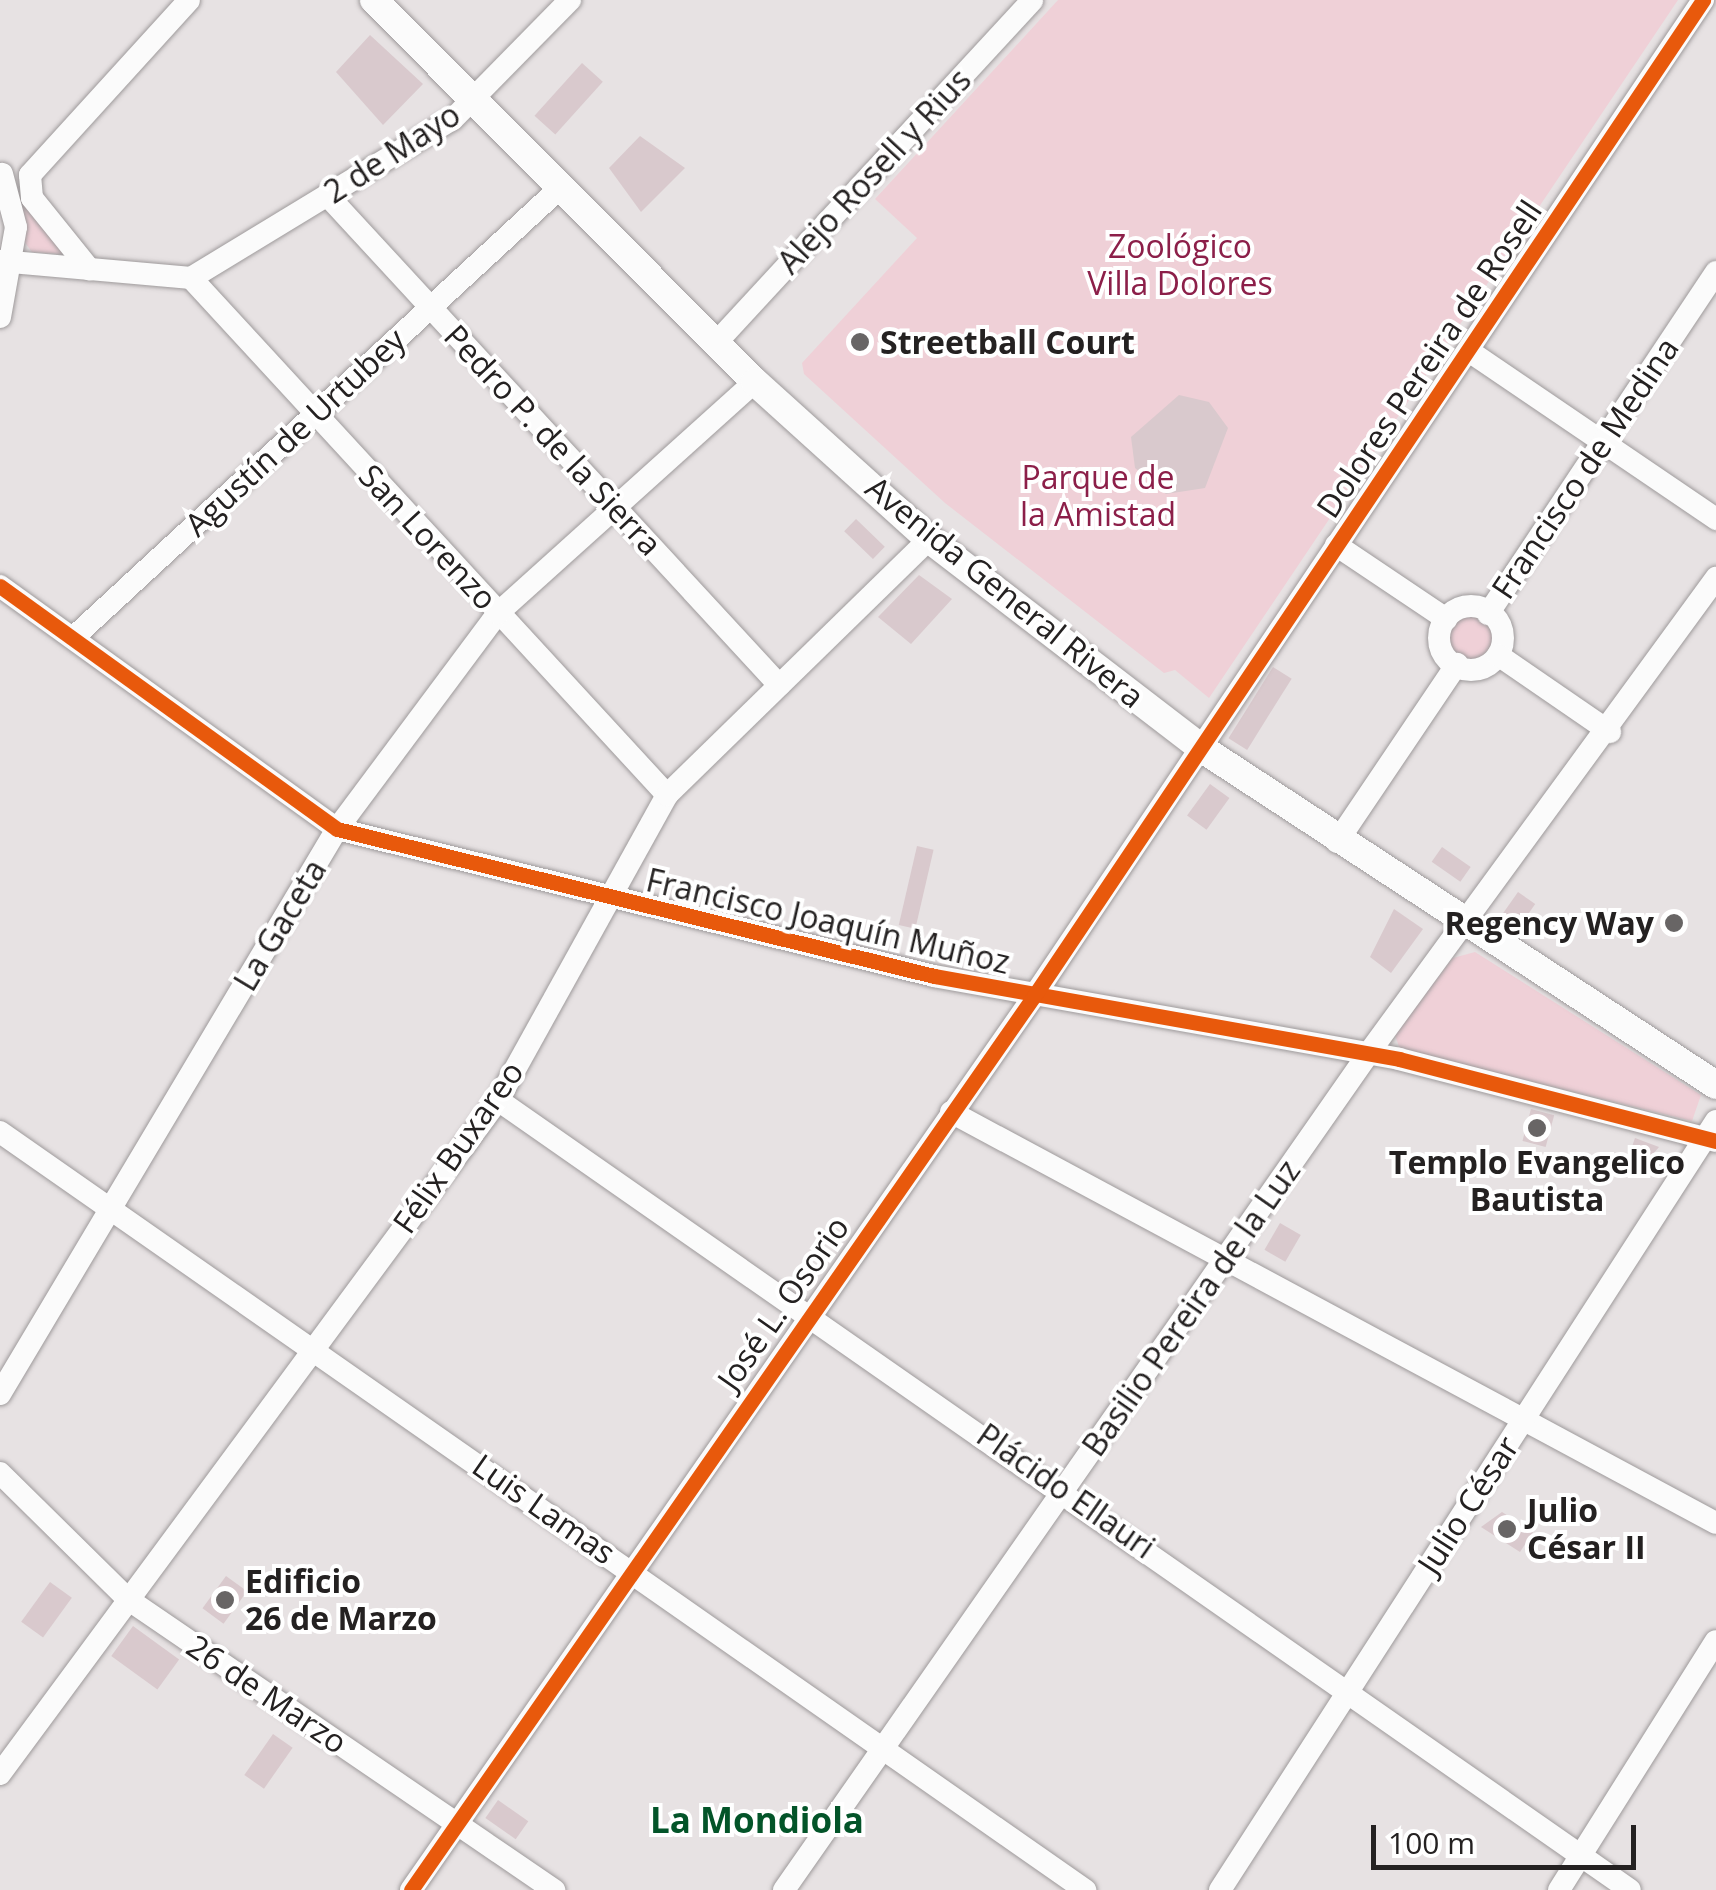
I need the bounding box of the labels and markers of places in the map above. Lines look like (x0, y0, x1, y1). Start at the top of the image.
place label: Streetball Court (880, 323, 1135, 361)
marker: Streetball Court (849, 331, 871, 353)
place label: Regency Way (1445, 904, 1654, 942)
marker: Regency Way (1663, 912, 1685, 934)
marker: Templo Evangelico Bautista (1526, 1117, 1548, 1139)
place label: Templo Evangelico Bautista (1389, 1144, 1685, 1219)
place label: Julio César II (1527, 1492, 1646, 1567)
marker: Julio César II (1496, 1518, 1518, 1540)
place label: Edificio 26 de Marzo (245, 1563, 437, 1638)
marker: Edificio 26 de Marzo (214, 1589, 236, 1611)

